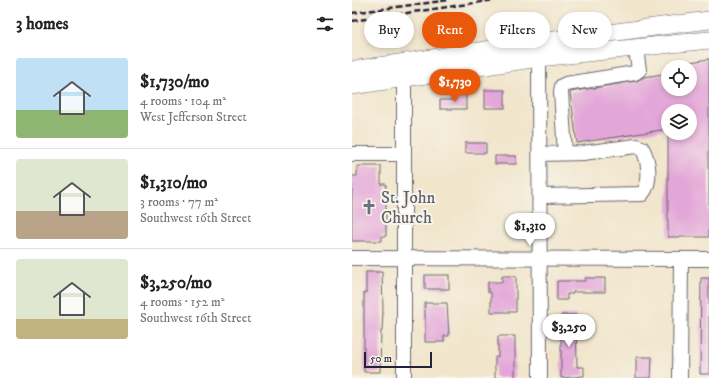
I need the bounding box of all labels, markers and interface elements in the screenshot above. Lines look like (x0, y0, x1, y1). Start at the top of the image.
chip: Buy (364, 12, 414, 48)
chip: Rent (422, 12, 477, 48)
chip: Filters (485, 12, 550, 48)
chip: New (558, 12, 612, 48)
text: 3 homes (16, 13, 69, 35)
icon: filters (314, 13, 336, 35)
map controls (661, 60, 697, 140)
button: locate (661, 60, 697, 96)
pin: $1,730 (422, 69, 488, 103)
text: $1,730/mo (140, 71, 209, 93)
icon: home (48, 74, 96, 122)
text: $1,730 (438, 74, 472, 90)
text: 4 rooms · 104 m² (140, 93, 226, 109)
button: layers (661, 104, 697, 140)
text: West Jefferson Street (140, 109, 247, 125)
text: $1,310/mo (140, 172, 207, 194)
icon: home (48, 175, 96, 223)
place label: St. John Church (381, 187, 436, 229)
text: 3 rooms · 77 m² (140, 194, 218, 210)
church icon: St. John Church (360, 198, 378, 216)
text: Southwest 16th Street (140, 210, 251, 226)
pin: $1,310 (497, 213, 563, 247)
text: $1,310 (514, 218, 546, 234)
text: $3,250/mo (140, 272, 212, 294)
icon: home (48, 275, 96, 323)
text: 4 rooms · 152 m² (140, 294, 224, 310)
text: Southwest 16th Street (140, 310, 251, 326)
pin: $3,250 (536, 314, 602, 348)
text: $3,250 (551, 319, 587, 335)
scale bar (364, 350, 432, 369)
text: 50 m (370, 352, 392, 366)

